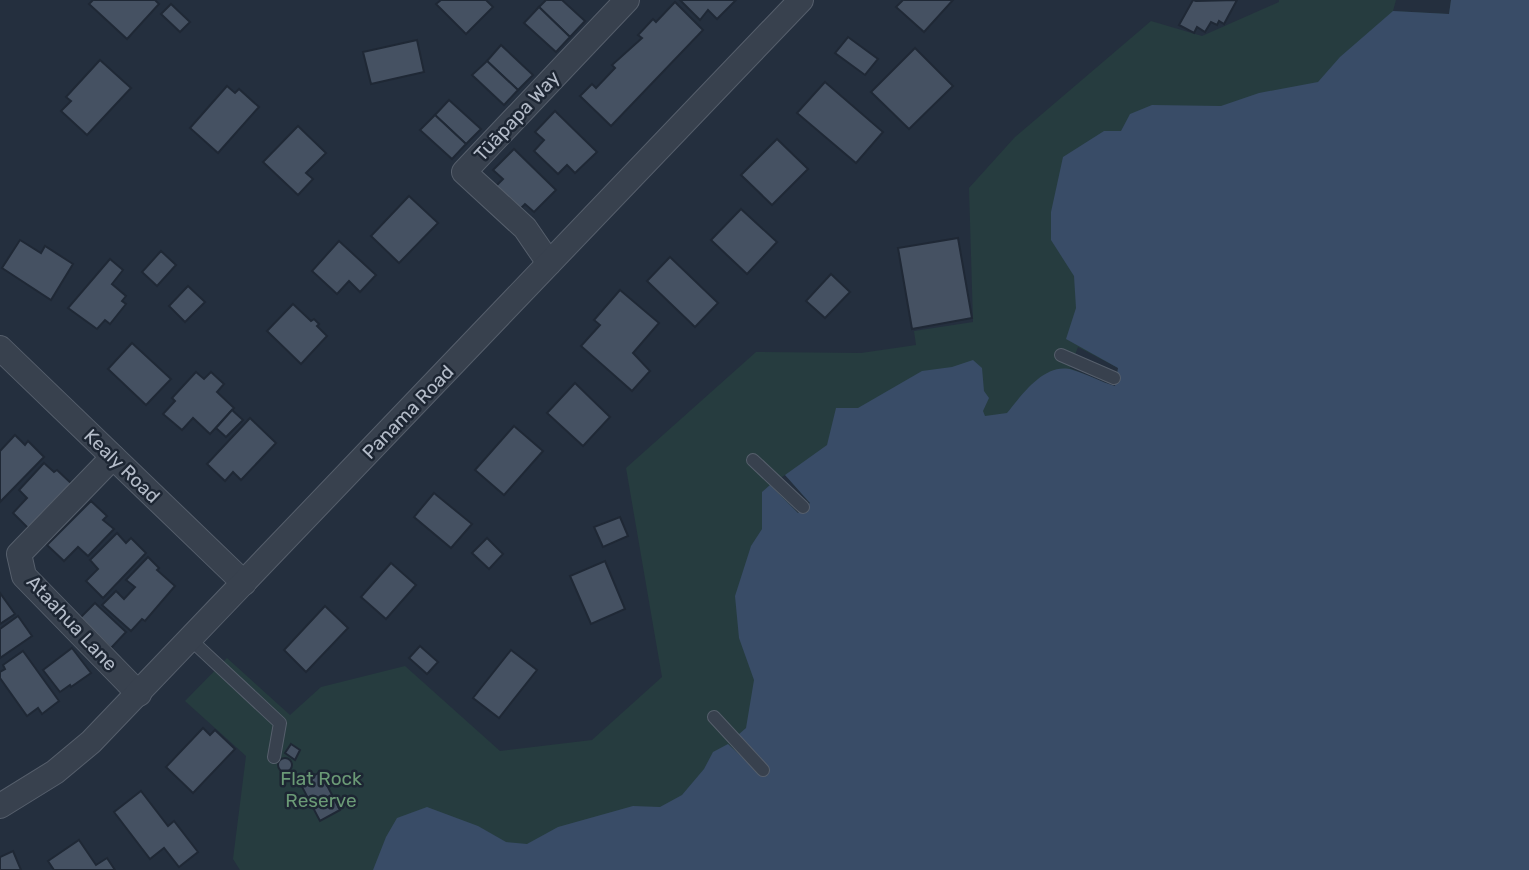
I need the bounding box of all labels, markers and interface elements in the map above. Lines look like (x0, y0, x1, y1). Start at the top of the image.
street label: Tūāpapa Way (469, 66, 565, 166)
street label: Panama Road (357, 360, 459, 464)
street label: Kealy Road (79, 424, 165, 508)
street label: Ataahua Lane (22, 570, 122, 676)
park label: Flat Rock Reserve (280, 767, 362, 812)

